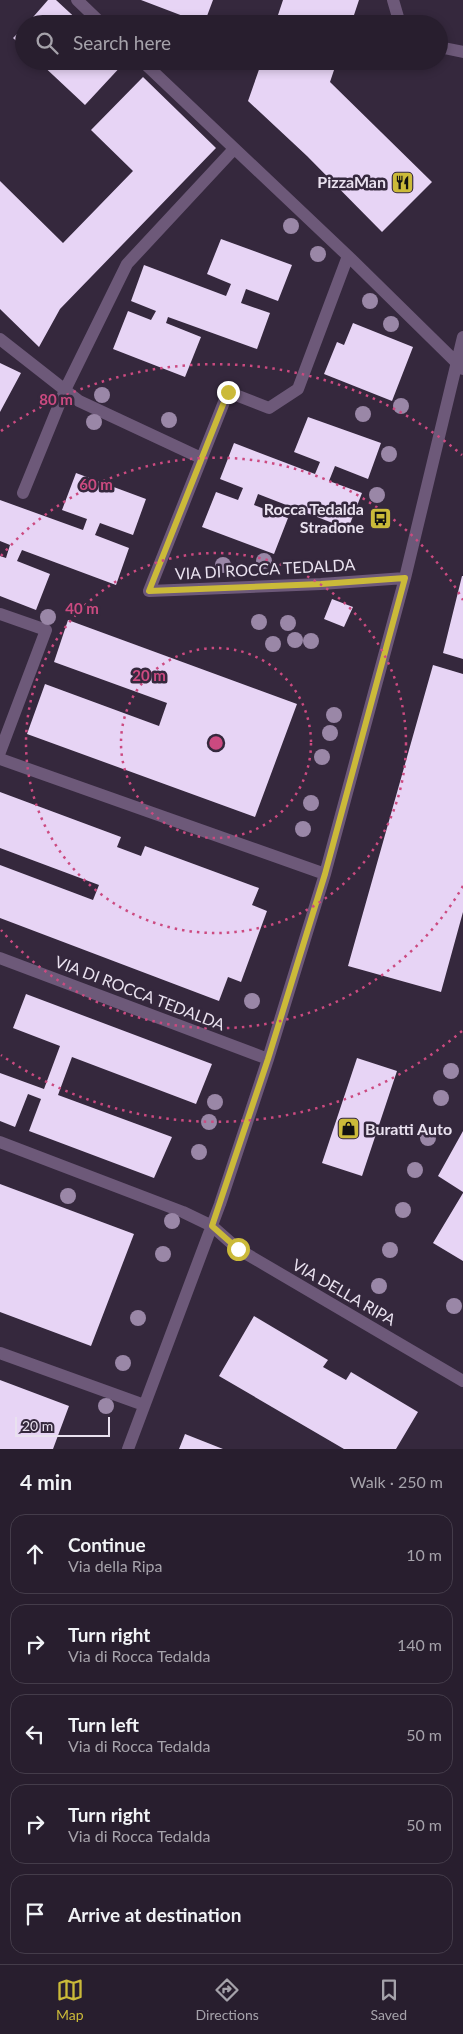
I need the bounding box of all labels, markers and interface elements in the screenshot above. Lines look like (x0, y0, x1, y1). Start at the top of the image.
search box (15, 15, 448, 70)
icon: search (33, 29, 61, 57)
text: Search here (73, 31, 171, 54)
restaurant icon: PizzaMan (390, 170, 414, 194)
place label: PizzaMan (317, 172, 386, 191)
route end (217, 381, 240, 404)
text: 80 m (39, 390, 73, 408)
text: 60 m (79, 475, 113, 493)
place label: Rocca Tedalda Stradone (264, 499, 364, 536)
bus stop icon: Rocca Tedalda Stradone (368, 506, 392, 530)
street label: VIA DI ROCCA TEDALDA (174, 554, 356, 583)
text: 40 m (65, 599, 99, 617)
text: 20 m (132, 666, 166, 684)
centre of rings (207, 734, 225, 752)
street label: VIA DI ROCCA TEDALDA (53, 951, 228, 1034)
shop icon: Buratti Auto (337, 1117, 361, 1141)
place label: Buratti Auto (365, 1119, 452, 1138)
route start (227, 1238, 250, 1261)
street label: VIA DELLA RIPA (289, 1254, 399, 1329)
scale bar (15, 1414, 110, 1437)
text: 20 m (22, 1417, 53, 1434)
text: 4 min (20, 1469, 72, 1494)
text: Walk · 250 m (350, 1472, 443, 1491)
text: Continue (68, 1533, 146, 1556)
icon: ahead (21, 1540, 49, 1568)
text: 10 m (406, 1545, 442, 1564)
text: Via della Ripa (68, 1556, 162, 1575)
text: Turn right (68, 1623, 150, 1646)
icon: right (21, 1630, 49, 1658)
text: 140 m (397, 1635, 442, 1654)
text: Via di Rocca Tedalda (68, 1646, 210, 1665)
text: Turn left (68, 1713, 139, 1736)
icon: left (21, 1720, 49, 1748)
text: 50 m (406, 1725, 442, 1744)
text: Via di Rocca Tedalda (68, 1736, 210, 1755)
text: Turn right (68, 1803, 150, 1826)
icon: right (21, 1810, 49, 1838)
text: 50 m (406, 1815, 442, 1834)
text: Via di Rocca Tedalda (68, 1826, 210, 1845)
icon: arrive (21, 1900, 49, 1928)
text: Arrive at destination (68, 1903, 241, 1926)
tab: Map (56, 1976, 84, 2023)
tab: Directions (196, 1976, 259, 2023)
tab: Saved (371, 1976, 407, 2023)

